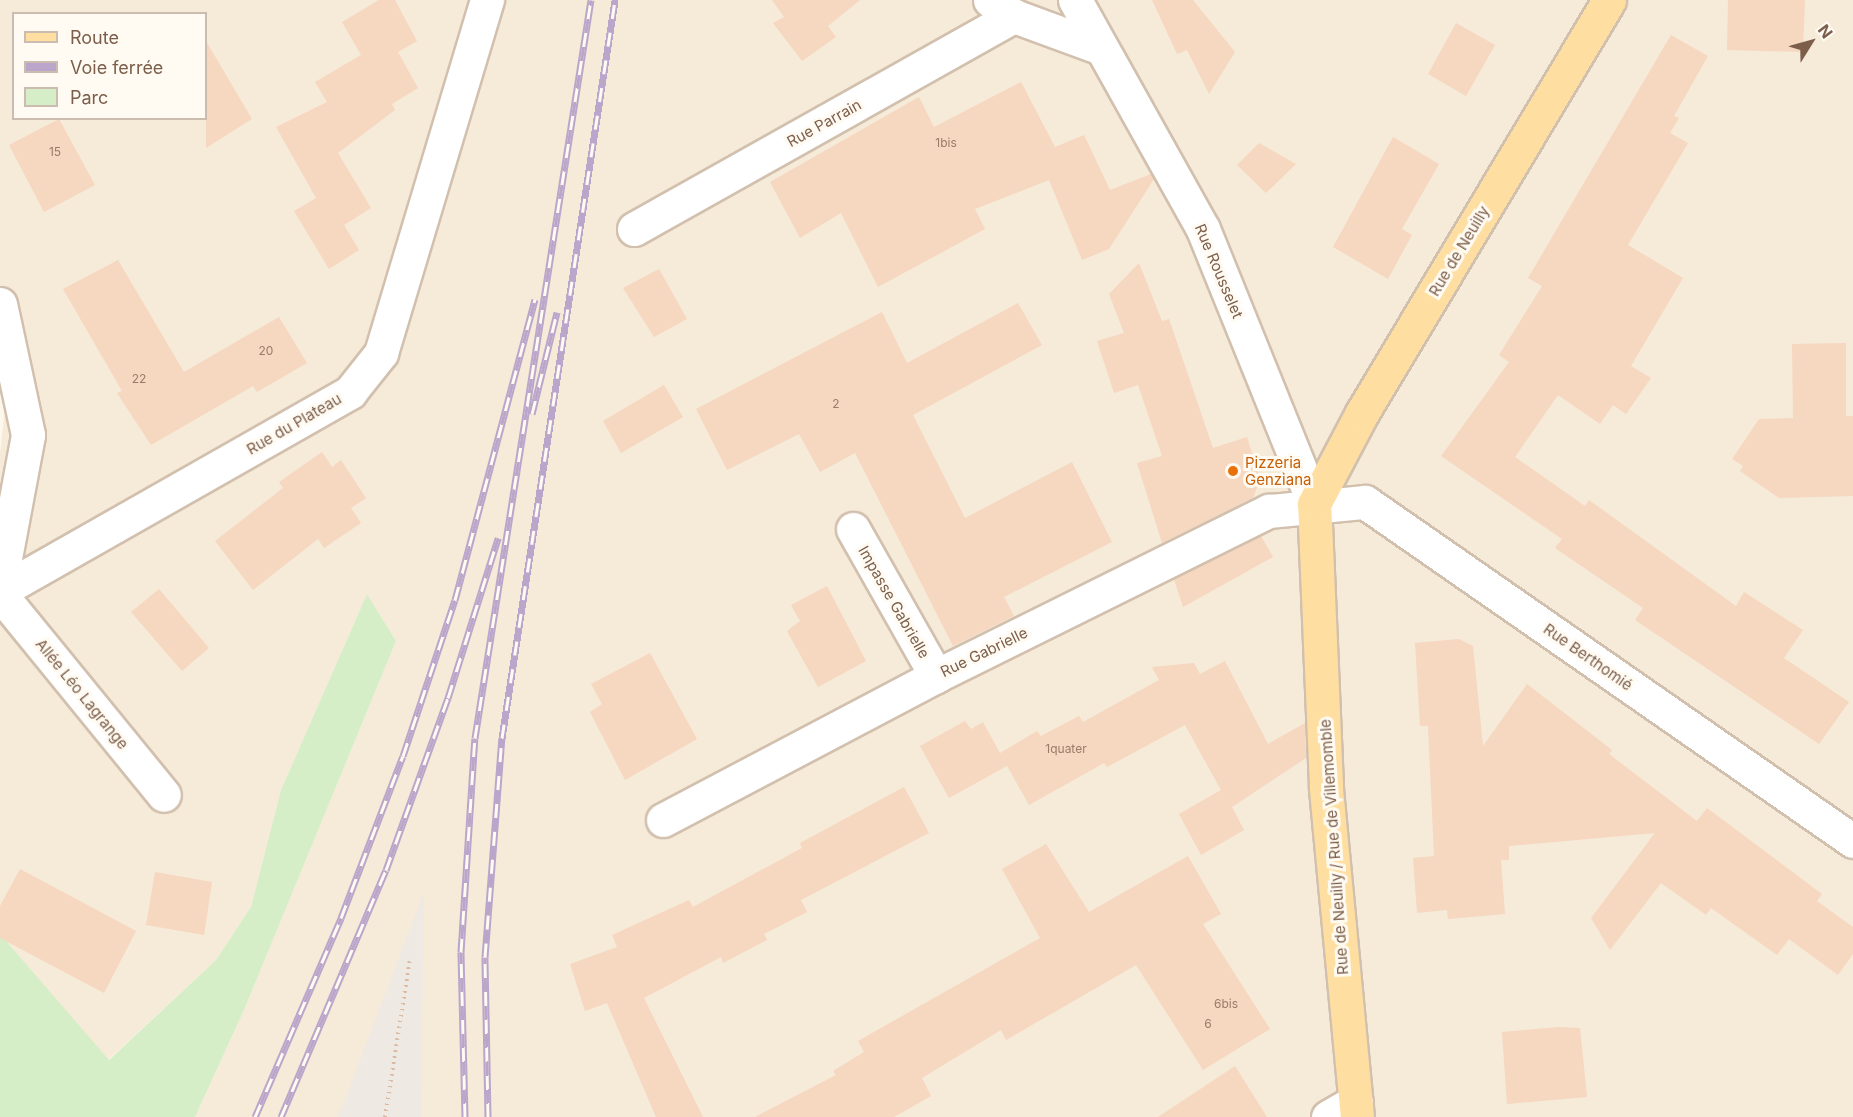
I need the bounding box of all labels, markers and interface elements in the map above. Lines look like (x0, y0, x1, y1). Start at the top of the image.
legend (12, 12, 207, 120)
north arrow (1781, 12, 1841, 72)
text: N (1814, 20, 1837, 42)
text: Route (70, 27, 119, 48)
text: Voie ferrée (70, 57, 163, 78)
text: Parc (70, 87, 108, 108)
street label: Rue Parrain (784, 95, 864, 151)
house number: 1bis (935, 136, 957, 150)
house number: 15 (49, 145, 61, 159)
street label: Rue de Neuilly (1425, 203, 1493, 299)
street label: Rue Rousselet (1191, 221, 1247, 321)
house number: 20 (259, 344, 273, 358)
house number: 22 (132, 372, 146, 386)
street label: Rue du Plateau (243, 390, 345, 458)
house number: 2 (832, 397, 840, 411)
place label: Pizzeria Genziana (1245, 453, 1311, 488)
marker: Pizzeria Genziana (1226, 464, 1240, 478)
street label: Impasse Gabrielle (855, 543, 933, 661)
street label: Rue Berthomié (1540, 620, 1636, 694)
street label: Rue Gabrielle (938, 623, 1030, 681)
street label: Allée Léo Lagrange (32, 635, 132, 753)
street label: Rue de Neuilly / Rue de Villemomble (1316, 719, 1352, 975)
house number: 1quater (1045, 742, 1087, 756)
house number: 6bis (1214, 997, 1238, 1011)
house number: 6 (1204, 1017, 1212, 1031)

